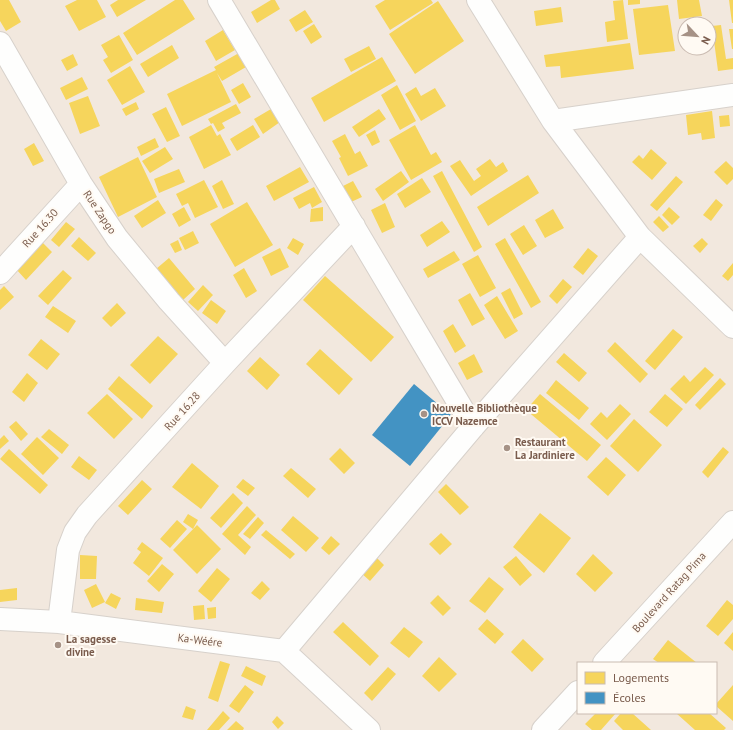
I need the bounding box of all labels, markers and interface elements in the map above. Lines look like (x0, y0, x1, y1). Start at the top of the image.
north arrow (677, 16, 717, 56)
text: N (698, 34, 714, 47)
street label: Rue Zapgo (80, 188, 120, 237)
street label: Rue 16.30 (19, 206, 61, 250)
street label: Rue 16.28 (161, 389, 203, 433)
place label: Nouvelle Bibliothèque ICCV Nazemce (432, 401, 537, 428)
marker: Nouvelle Bibliothèque ICCV Nazemce (419, 409, 429, 419)
place label: Restaurant La Jardiniere (515, 435, 575, 462)
marker: Restaurant La Jardiniere (502, 443, 512, 453)
street label: Boulevard Ratag Pima (629, 549, 709, 635)
street label: Ka-Wéére (177, 630, 224, 650)
place label: La sagesse divine (66, 632, 117, 659)
marker: La sagesse divine (53, 640, 63, 650)
legend (577, 662, 717, 714)
text: Logements (613, 670, 669, 685)
text: Écoles (613, 690, 646, 705)

